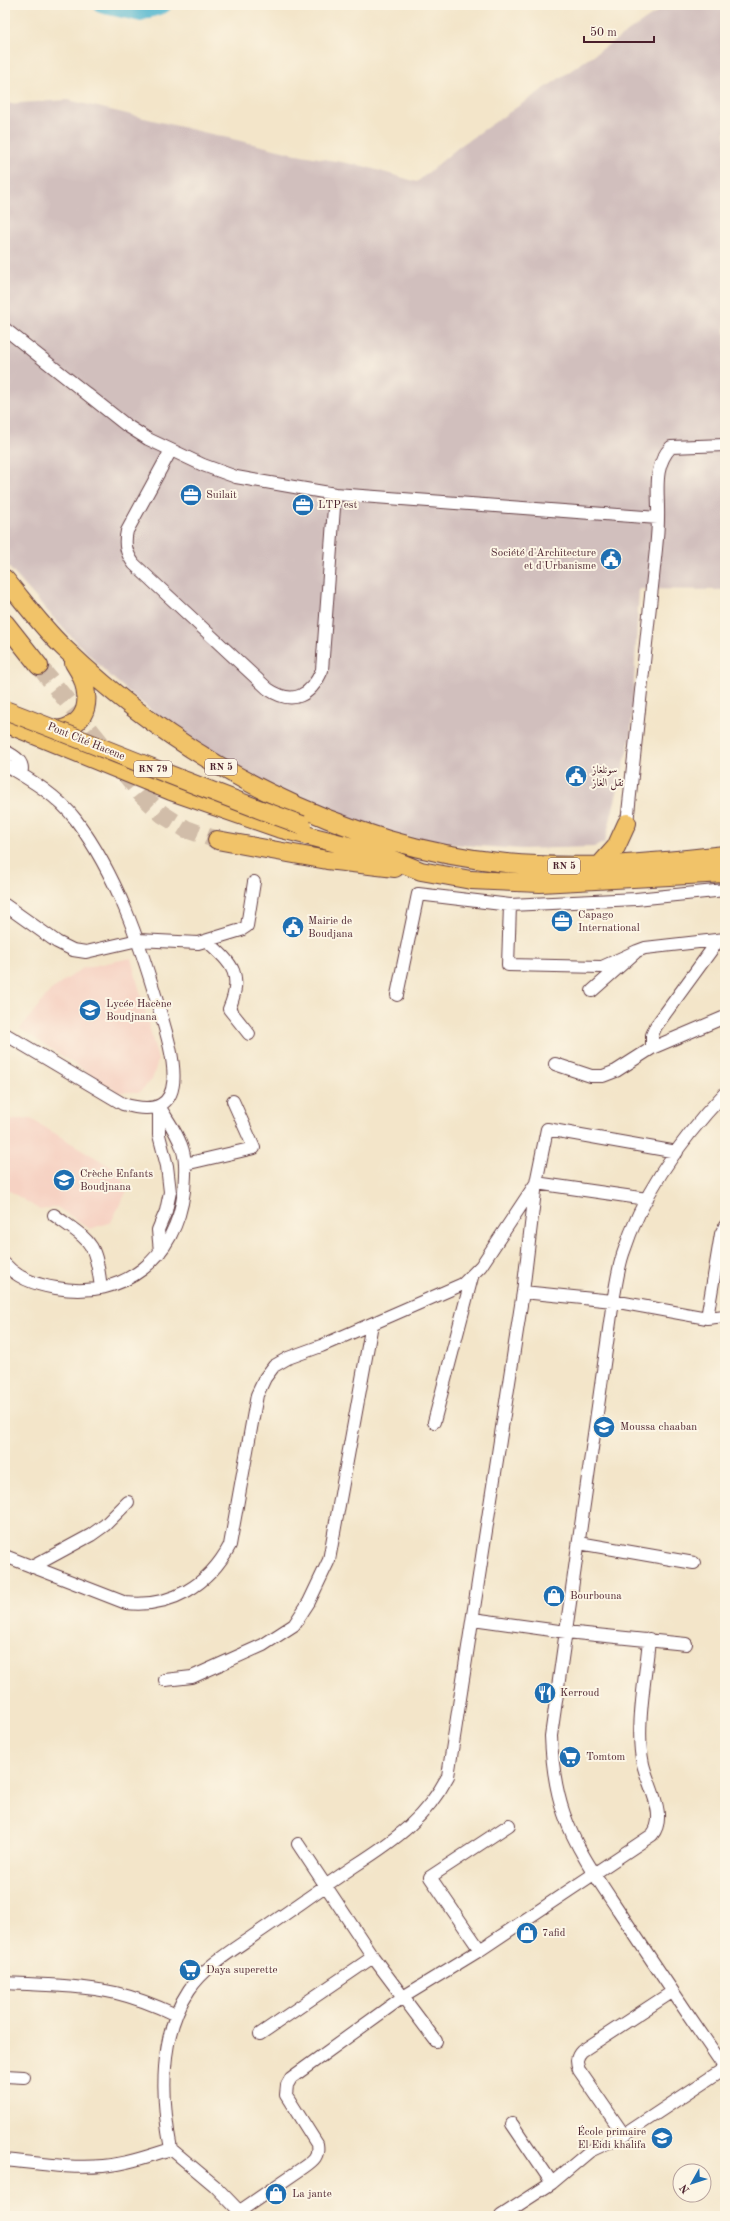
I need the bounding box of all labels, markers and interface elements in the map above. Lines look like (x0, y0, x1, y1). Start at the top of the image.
scale bar (584, 18, 654, 44)
text: 50 m (590, 26, 617, 39)
office icon: Suilait (178, 482, 204, 508)
place label: Suilait (206, 490, 237, 501)
office icon: LTP est (290, 492, 316, 518)
place label: LTP est (318, 500, 358, 511)
public building icon: Société d'Architecture et d'Urbanisme (598, 546, 624, 572)
place label: Société d'Architecture et d'Urbanisme (491, 548, 596, 572)
street label: Pont Cité Hacene (46, 721, 126, 763)
road number: RN 5 (205, 759, 237, 775)
road number: RN 79 (134, 761, 172, 777)
public building icon: سونلغاز نقل الغاز (563, 763, 589, 789)
place label: سونلغاز نقل الغاز (591, 765, 624, 791)
road number: RN 5 (548, 858, 580, 874)
office icon: Capago International (549, 908, 575, 934)
place label: Capago International (578, 910, 640, 934)
public building icon: Mairie de Boudjana (280, 914, 306, 940)
place label: Mairie de Boudjana (308, 916, 354, 940)
school or university icon: Lycée Hacène Boudjnana (77, 997, 103, 1023)
place label: Lycée Hacène Boudjnana (106, 999, 172, 1023)
school or university icon: Crèche Enfants Boudjnana (51, 1167, 77, 1193)
place label: Crèche Enfants Boudjnana (80, 1169, 153, 1193)
school or university icon: Moussa chaaban (591, 1414, 617, 1440)
place label: Moussa chaaban (620, 1422, 697, 1433)
shop icon: Bourbouna (541, 1583, 567, 1609)
place label: Bourbouna (570, 1591, 622, 1602)
restaurant icon: Kerroud (532, 1680, 558, 1706)
place label: Kerroud (560, 1688, 600, 1699)
supermarket icon: Tomtom (557, 1744, 583, 1770)
place label: Tomtom (586, 1752, 626, 1763)
shop icon: 7afid (514, 1920, 540, 1946)
place label: 7afid (542, 1928, 566, 1939)
supermarket icon: Daya superette (177, 1957, 203, 1983)
place label: Daya superette (206, 1965, 278, 1976)
place label: École primaire El Eidi khalifa (577, 2125, 647, 2151)
school or university icon: École primaire El Eidi khalifa (649, 2125, 675, 2151)
north arrow (672, 2163, 712, 2203)
shop icon: La jante (263, 2181, 289, 2207)
text: N (678, 2181, 692, 2195)
place label: La jante (292, 2189, 332, 2200)

